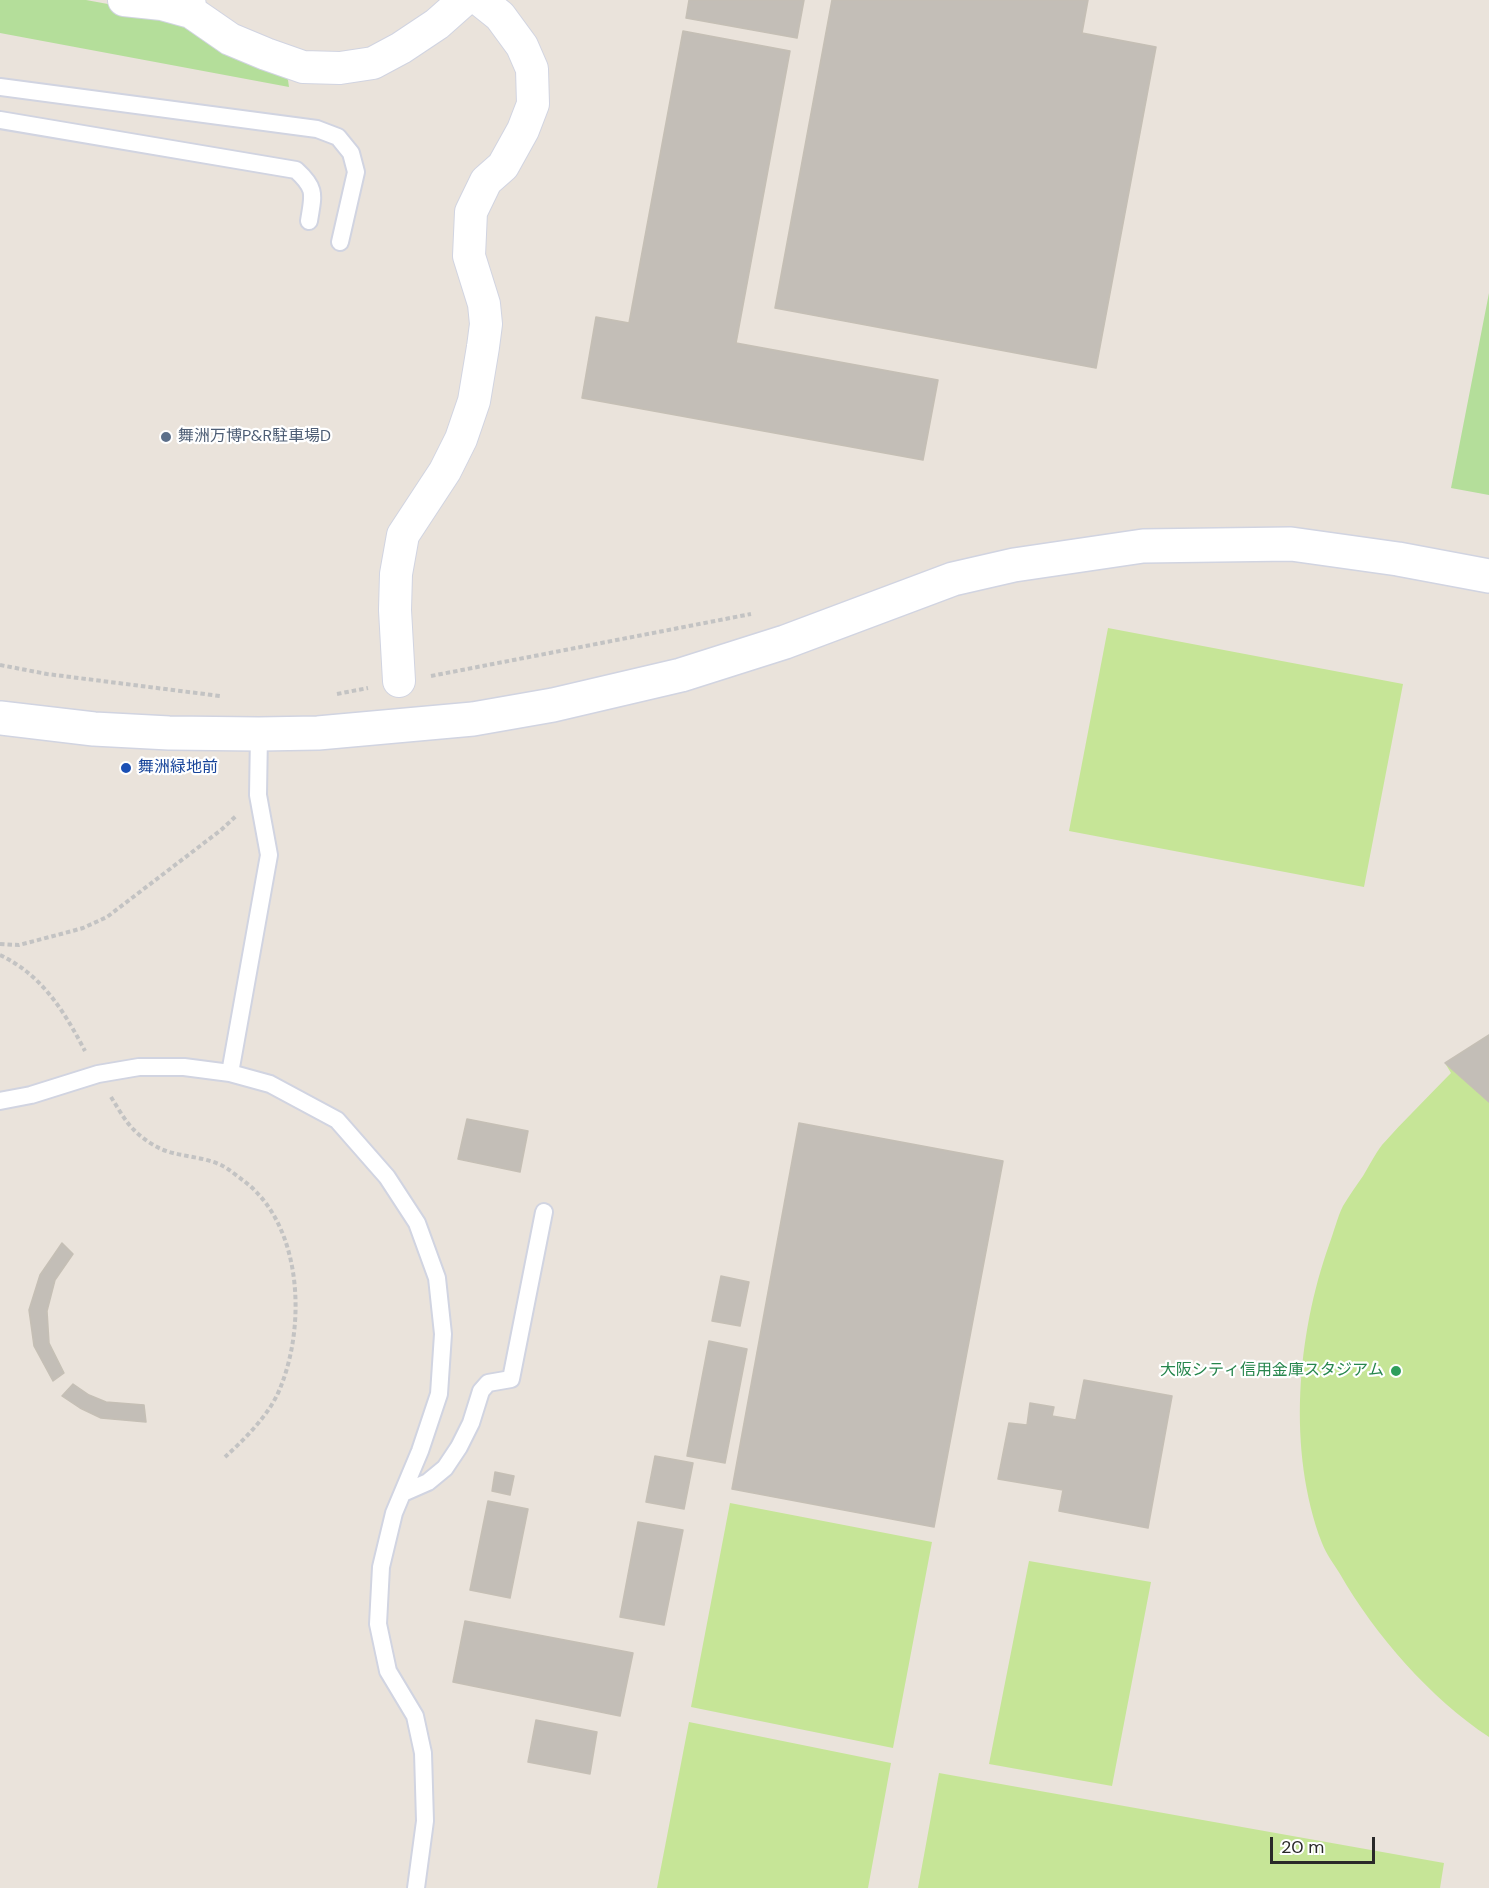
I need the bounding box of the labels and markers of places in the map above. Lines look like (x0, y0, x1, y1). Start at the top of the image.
place label: 舞洲万博P&R駐車場D (178, 427, 331, 447)
marker: 舞洲万博P&R駐車場D (159, 430, 173, 444)
place label: 舞洲緑地前 (138, 758, 218, 778)
marker: 舞洲緑地前 (119, 761, 133, 775)
place label: 大阪シティ信用金庫スタジアム (1160, 1361, 1384, 1381)
marker: 大阪シティ信用金庫スタジアム (1389, 1364, 1403, 1378)

